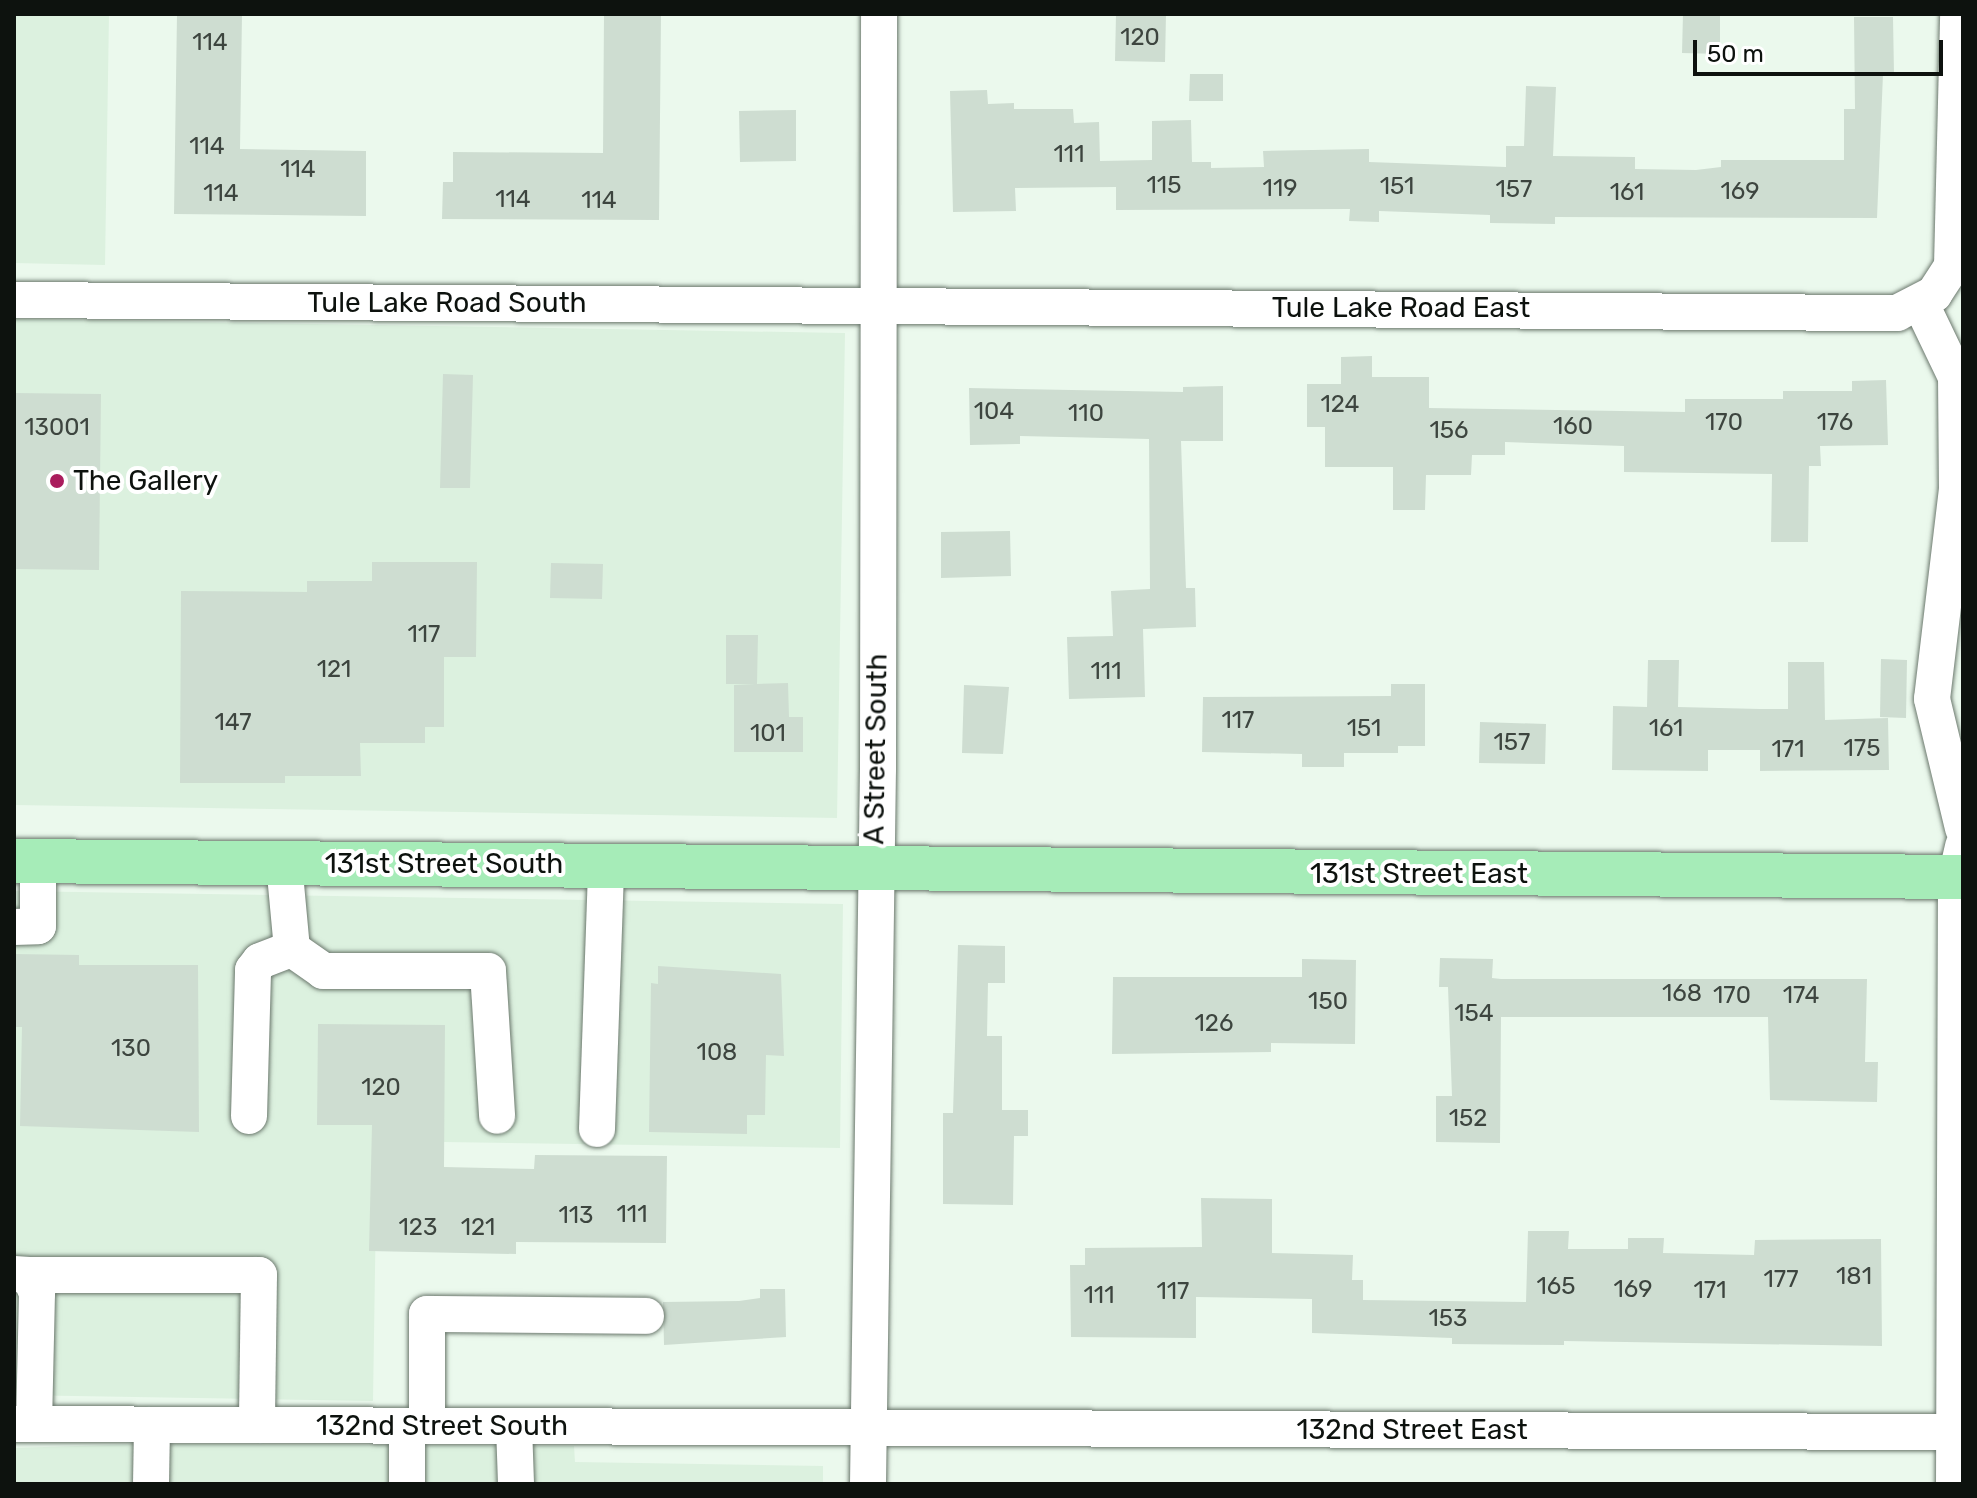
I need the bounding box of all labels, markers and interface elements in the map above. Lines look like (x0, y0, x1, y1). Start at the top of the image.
house number: 120 (1120, 24, 1160, 52)
scale bar (1697, 24, 1947, 74)
house number: 114 (192, 29, 228, 57)
text: 50 m (1707, 40, 1764, 68)
house number: 114 (189, 133, 225, 161)
house number: 111 (1054, 141, 1084, 169)
house number: 114 (280, 156, 316, 184)
house number: 115 (1147, 172, 1181, 200)
house number: 151 (1380, 173, 1414, 201)
house number: 119 (1263, 175, 1297, 203)
house number: 157 (1496, 176, 1532, 204)
house number: 169 (1721, 178, 1759, 206)
house number: 161 (1610, 179, 1644, 207)
house number: 114 (203, 180, 239, 208)
house number: 114 (495, 186, 531, 214)
house number: 114 (581, 187, 617, 215)
street label: Tule Lake Road South (307, 286, 587, 320)
street label: Tule Lake Road East (1272, 291, 1530, 325)
house number: 124 (1320, 391, 1360, 419)
house number: 104 (974, 398, 1014, 426)
house number: 110 (1068, 400, 1104, 428)
house number: 170 (1705, 409, 1743, 437)
house number: 176 (1817, 409, 1853, 437)
house number: 160 (1553, 413, 1593, 441)
house number: 13001 (24, 414, 90, 442)
house number: 156 (1430, 417, 1468, 445)
place label: The Gallery (73, 464, 218, 498)
marker: The Gallery (48, 472, 66, 490)
house number: 117 (408, 621, 440, 649)
street label: A Street South (858, 653, 894, 845)
house number: 121 (317, 656, 351, 684)
house number: 111 (1091, 658, 1121, 686)
house number: 117 (1222, 707, 1254, 735)
house number: 147 (214, 709, 252, 737)
house number: 151 (1347, 715, 1381, 743)
house number: 161 (1649, 715, 1683, 743)
house number: 101 (750, 720, 786, 748)
house number: 157 (1494, 729, 1530, 757)
house number: 175 (1844, 735, 1880, 763)
house number: 171 (1772, 736, 1804, 764)
street label: 131st Street South (325, 847, 563, 881)
street label: 131st Street East (1310, 857, 1528, 891)
house number: 168 (1662, 980, 1702, 1008)
house number: 170 (1713, 982, 1751, 1010)
house number: 174 (1783, 982, 1819, 1010)
house number: 150 (1308, 988, 1348, 1016)
house number: 154 (1454, 1000, 1494, 1028)
house number: 126 (1195, 1010, 1233, 1038)
house number: 130 (111, 1035, 151, 1063)
house number: 108 (697, 1039, 737, 1067)
house number: 120 (361, 1074, 401, 1102)
house number: 152 (1449, 1105, 1487, 1133)
house number: 111 (617, 1201, 647, 1229)
house number: 113 (559, 1202, 593, 1230)
house number: 123 (399, 1214, 437, 1242)
house number: 121 (461, 1214, 495, 1242)
house number: 181 (1836, 1263, 1872, 1291)
house number: 177 (1764, 1266, 1798, 1294)
house number: 165 (1537, 1273, 1575, 1301)
house number: 169 (1614, 1276, 1652, 1304)
house number: 171 (1694, 1277, 1726, 1305)
house number: 117 (1157, 1278, 1189, 1306)
house number: 111 (1084, 1282, 1114, 1310)
house number: 153 (1429, 1305, 1467, 1333)
street label: 132nd Street South (316, 1409, 568, 1443)
street label: 132nd Street East (1296, 1413, 1528, 1447)

